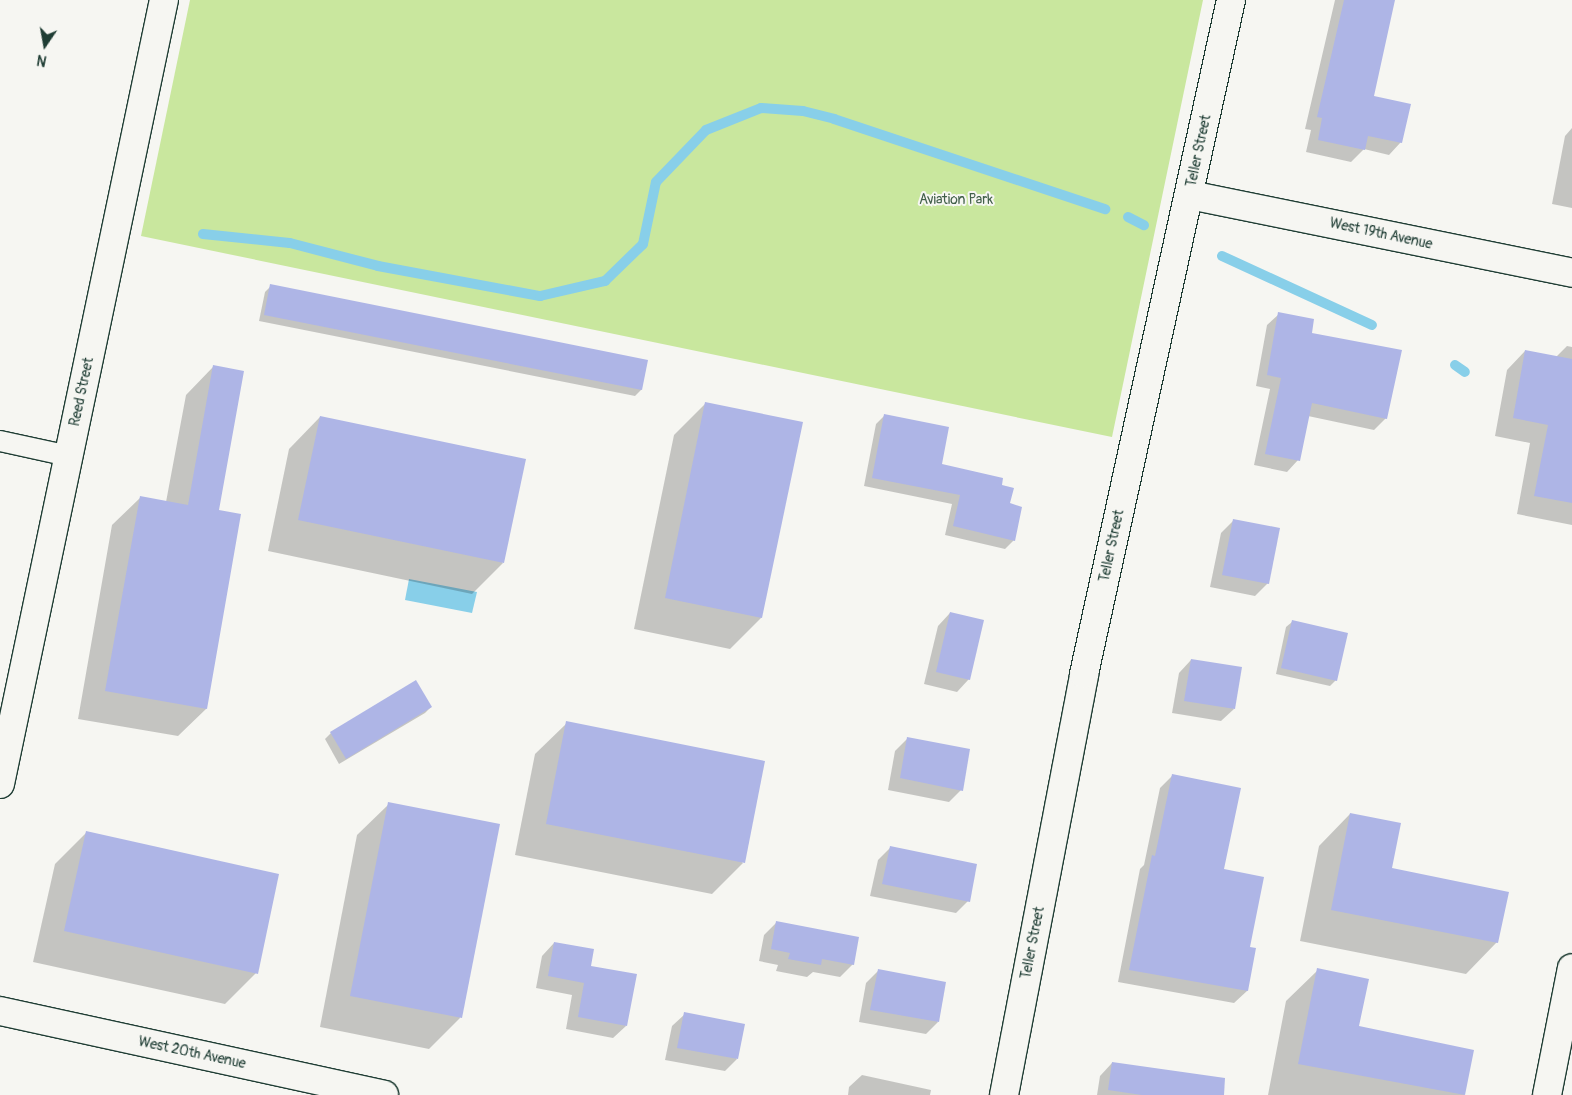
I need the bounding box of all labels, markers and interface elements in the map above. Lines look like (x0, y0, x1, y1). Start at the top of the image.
north arrow (20, 20, 70, 70)
text: N (35, 51, 48, 69)
street label: Teller Street (1183, 113, 1215, 189)
park label: Aviation Park (919, 192, 993, 208)
street label: West 19th Avenue (1328, 215, 1434, 253)
street label: Reed Street (67, 356, 97, 428)
street label: Teller Street (1096, 508, 1128, 584)
street label: Teller Street (1018, 905, 1048, 981)
street label: West 20th Avenue (137, 1033, 247, 1073)

